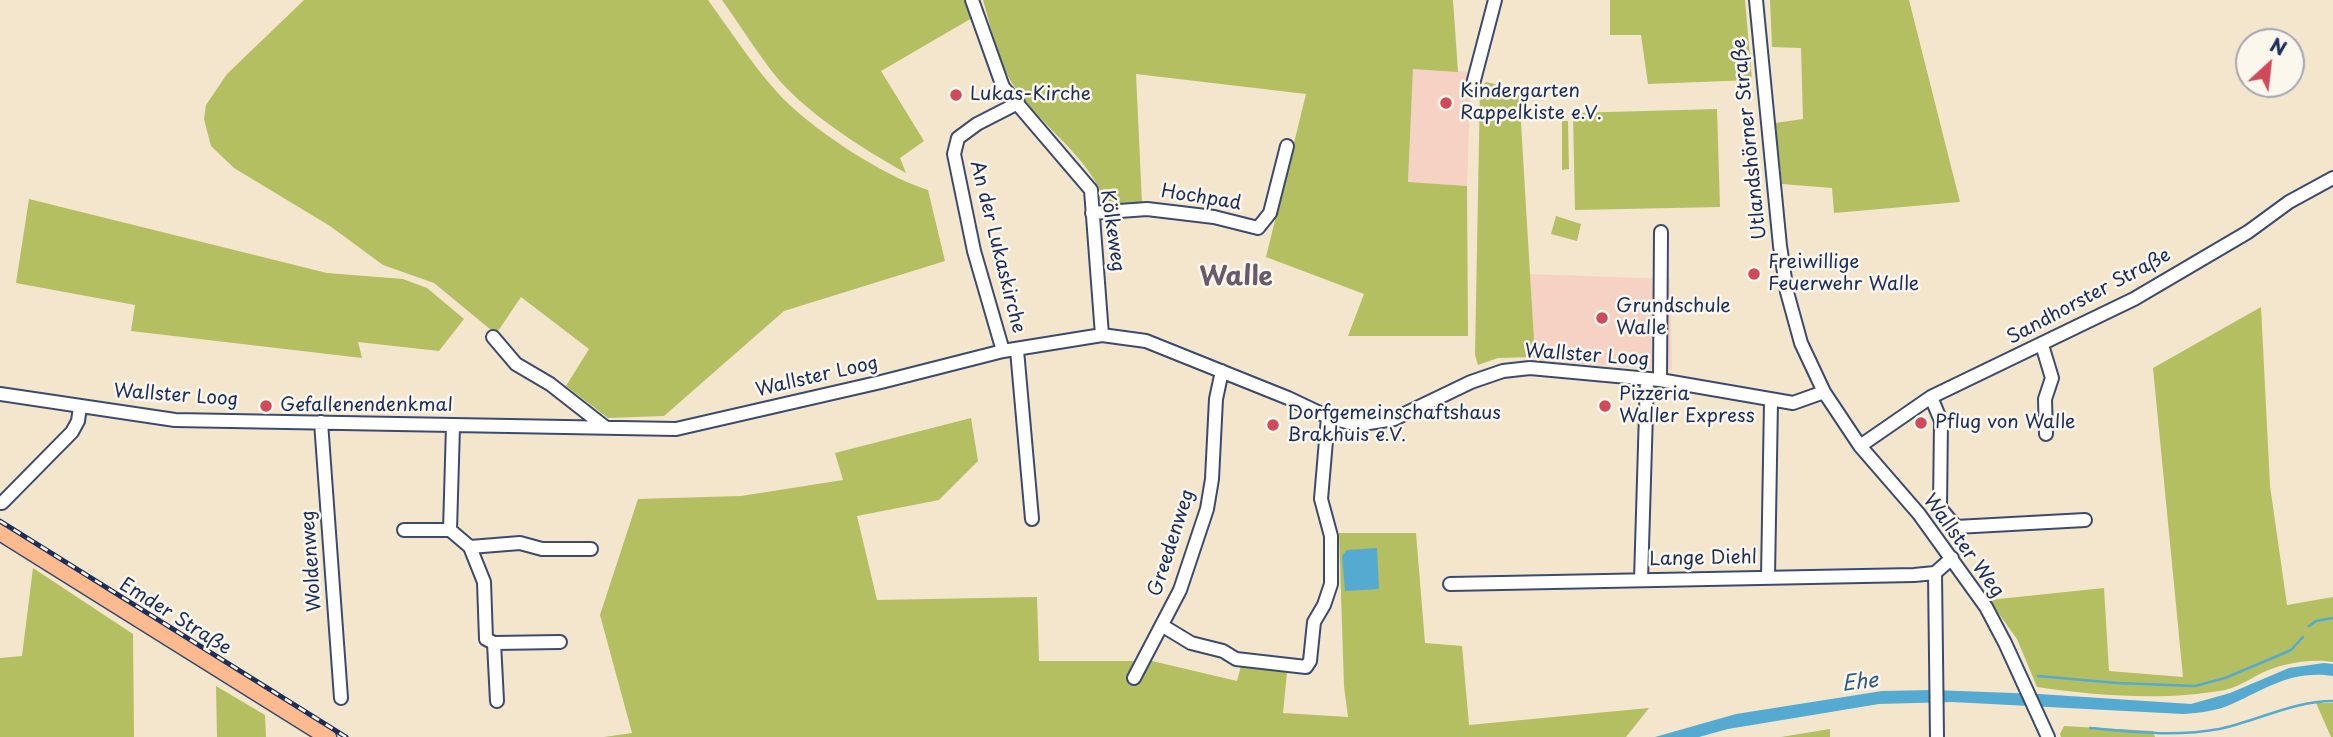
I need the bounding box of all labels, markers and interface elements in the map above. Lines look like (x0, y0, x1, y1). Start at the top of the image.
north arrow (2235, 28, 2305, 98)
text: N (2266, 30, 2292, 62)
street label: Utlandshörner Straße (1728, 37, 1772, 241)
place label: Kindergarten Rappelkiste e.V. (1460, 81, 1602, 125)
place label: Lukas-Kirche (970, 84, 1091, 106)
marker: Lukas-Kirche (948, 87, 964, 103)
marker: Kindergarten Rappelkiste e.V. (1438, 95, 1454, 111)
street label: An der Lukaskirche (965, 158, 1029, 336)
street label: Hochpad (1159, 180, 1243, 216)
street label: Kölkeweg (1095, 189, 1129, 273)
street label: Sandhorster Straße (2003, 244, 2175, 350)
place label: Freiwillige Feuerwehr Walle (1768, 252, 1919, 296)
district label: Walle (1199, 262, 1273, 294)
marker: Freiwillige Feuerwehr Walle (1746, 266, 1762, 282)
place label: Grundschule Walle (1616, 296, 1731, 340)
marker: Grundschule Walle (1594, 310, 1610, 326)
street label: Wallster Loog (1524, 340, 1650, 372)
street label: Wallster Loog (754, 352, 880, 402)
street label: Wallster Loog (113, 380, 239, 412)
place label: Pizzeria Waller Express (1619, 384, 1755, 428)
place label: Gefallenendenkmal (280, 395, 453, 417)
marker: Gefallenendenkmal (258, 398, 274, 414)
marker: Pizzeria Waller Express (1597, 398, 1613, 414)
place label: Dorfgemeinschaftshaus Brakhuis e.V. (1287, 403, 1501, 447)
place label: Pflug von Walle (1935, 412, 2075, 434)
marker: Pflug von Walle (1913, 415, 1929, 431)
marker: Dorfgemeinschaftshaus Brakhuis e.V. (1265, 417, 1281, 433)
street label: Greedenweg (1144, 487, 1200, 599)
street label: Wallster Weg (1918, 490, 2008, 602)
street label: Woldenweg (297, 509, 327, 613)
street label: Lange Diehl (1649, 547, 1757, 571)
street label: Emder Straße (115, 574, 235, 660)
water label: Ehe (1841, 669, 1879, 697)

